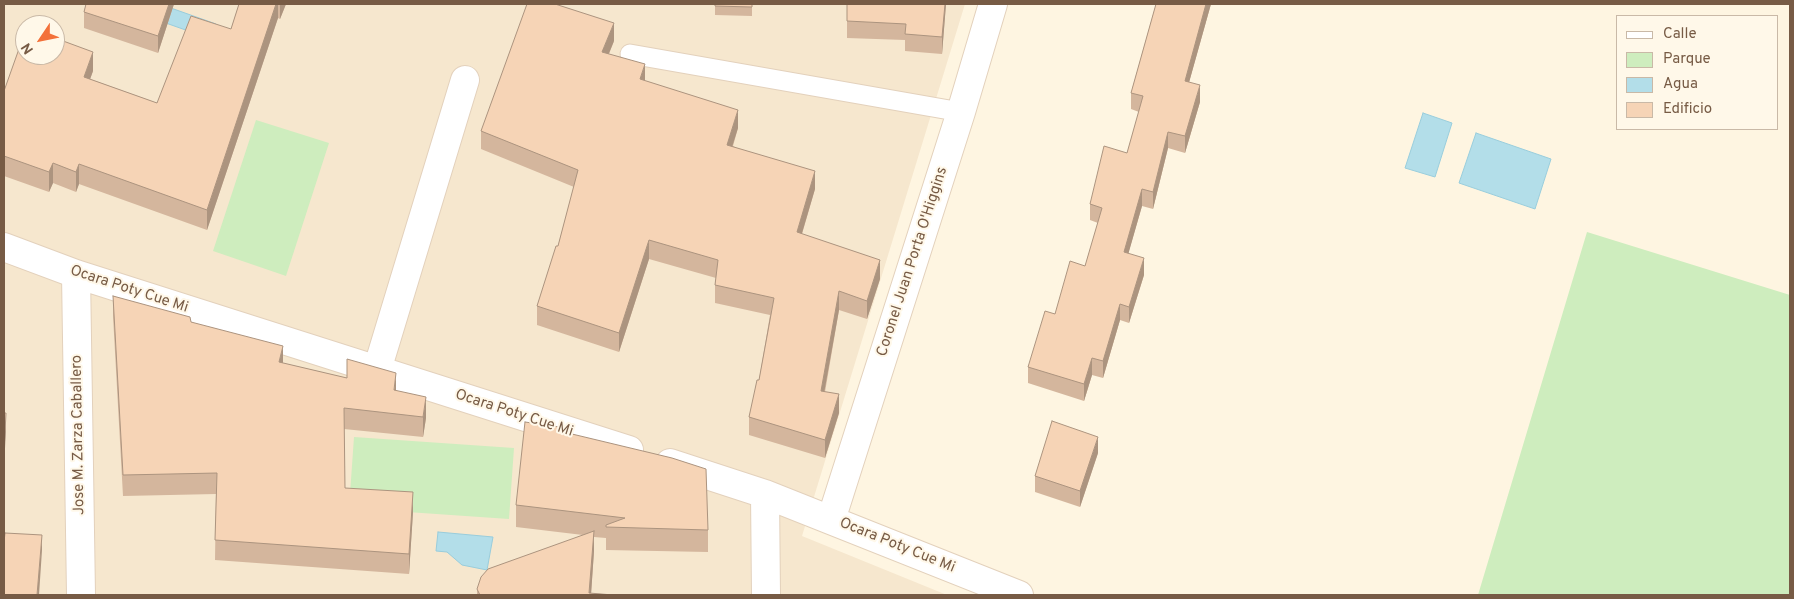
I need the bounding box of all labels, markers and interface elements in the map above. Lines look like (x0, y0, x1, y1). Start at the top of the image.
north arrow (15, 15, 65, 65)
legend (1616, 15, 1779, 130)
text: Calle (1663, 25, 1697, 44)
text: N (18, 39, 38, 57)
text: Parque (1663, 50, 1711, 69)
text: Agua (1663, 75, 1698, 94)
text: Edificio (1663, 100, 1712, 119)
street label: Coronel Juan Porta O'Higgins (874, 165, 952, 359)
street label: Ocara Poty Cue Mi (68, 262, 190, 318)
street label: Jose M. Zarza Caballero (69, 355, 89, 515)
street label: Ocara Poty Cue Mi (453, 386, 575, 442)
street label: Ocara Poty Cue Mi (836, 515, 958, 577)

